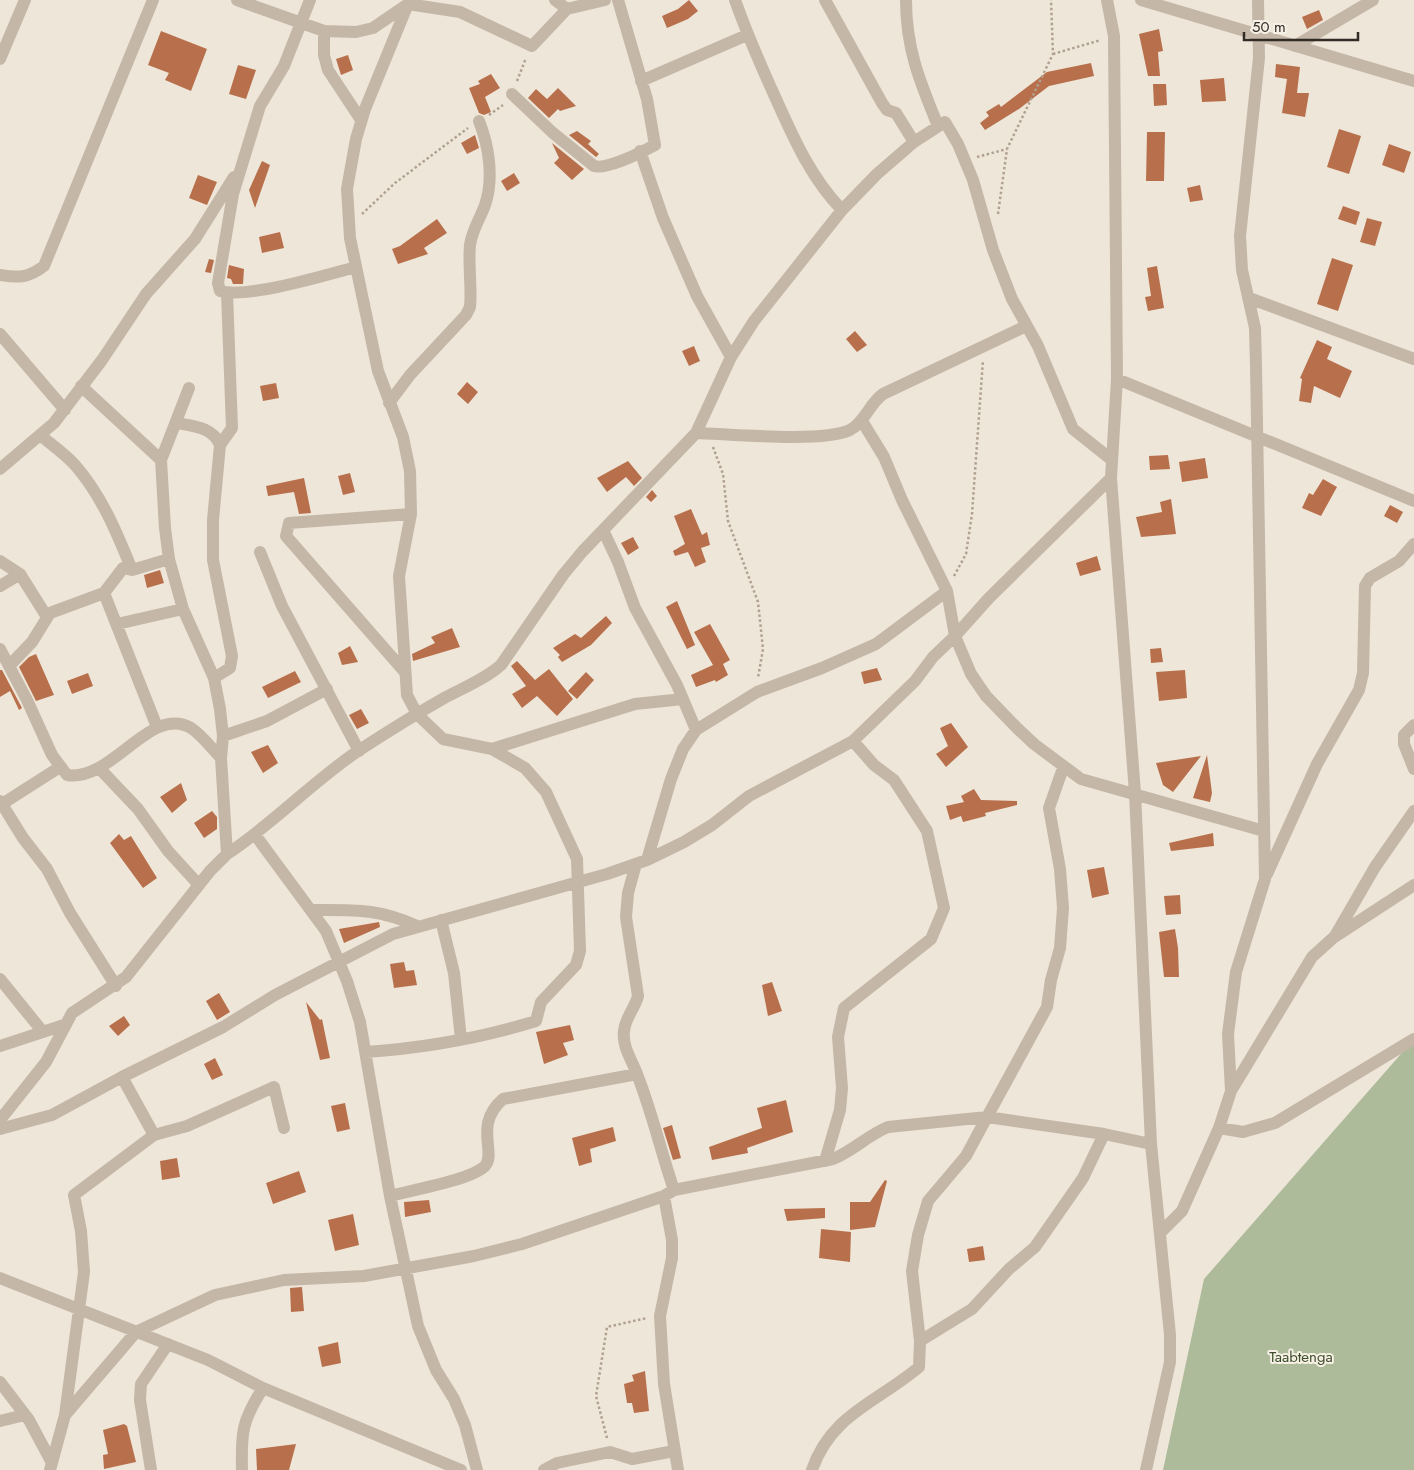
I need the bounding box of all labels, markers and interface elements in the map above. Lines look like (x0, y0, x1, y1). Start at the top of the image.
scale bar (1244, 10, 1358, 42)
text: 50 m (1252, 16, 1286, 38)
park label: Taabtenga (1269, 1346, 1333, 1368)

